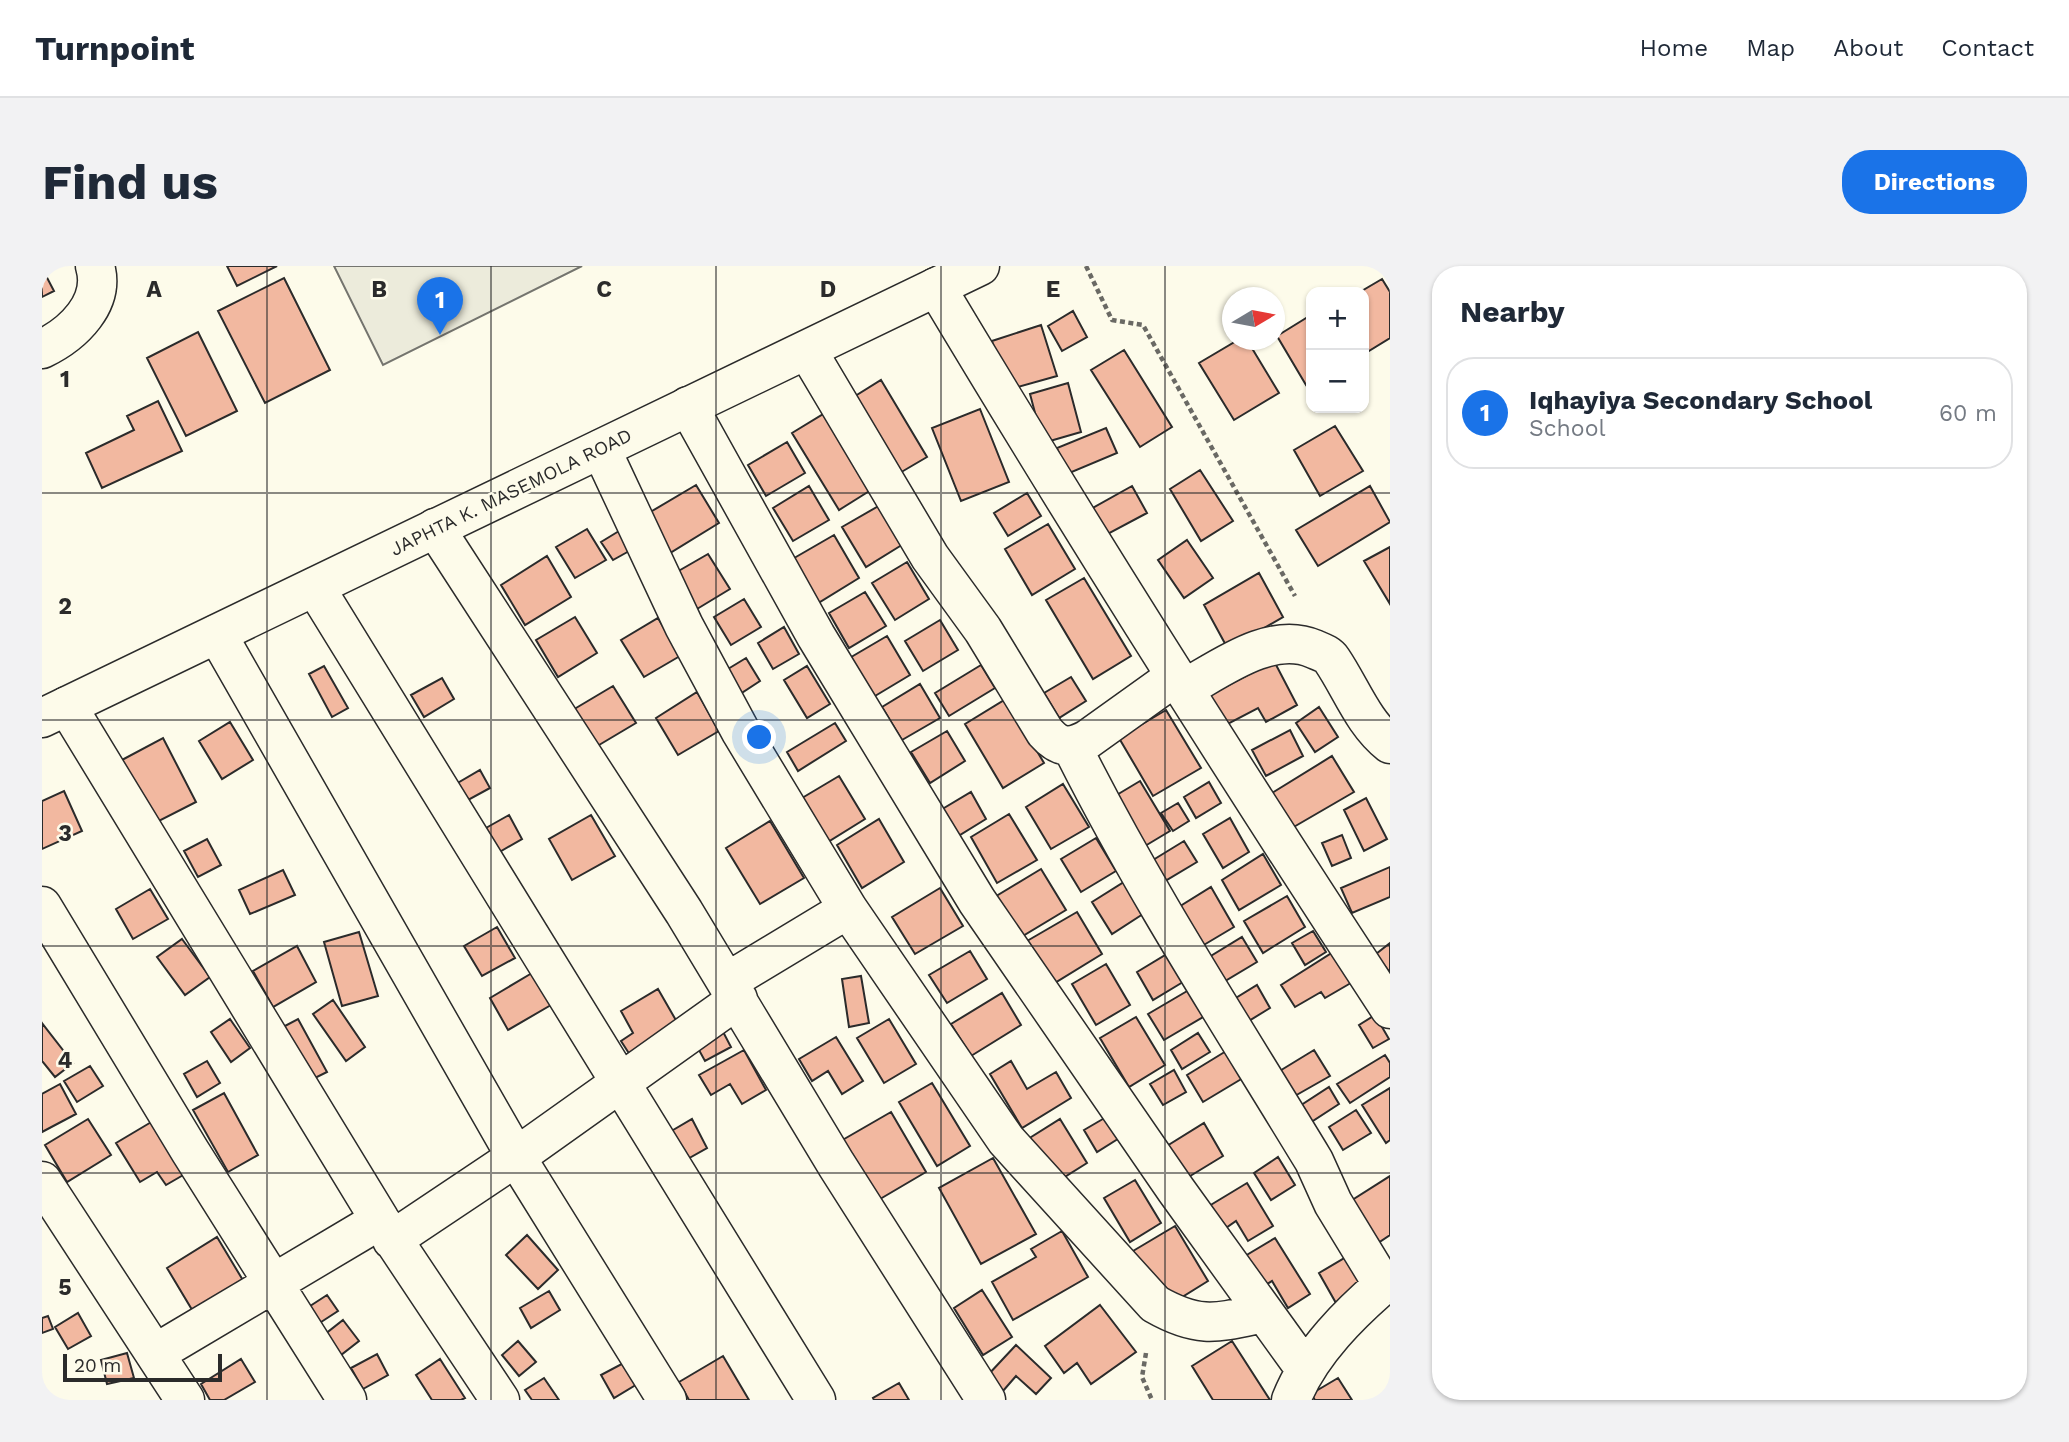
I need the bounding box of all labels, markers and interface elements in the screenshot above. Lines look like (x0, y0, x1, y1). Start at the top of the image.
text: Turnpoint (35, 29, 194, 68)
text: Home (1640, 34, 1708, 62)
text: Map (1746, 34, 1795, 62)
text: About (1833, 34, 1903, 62)
text: Contact (1941, 34, 2034, 62)
button: Directions (1842, 150, 2027, 214)
text: Find us (42, 153, 218, 211)
text: A (146, 276, 162, 303)
text: B (371, 276, 387, 303)
text: C (596, 276, 612, 303)
text: D (820, 276, 836, 303)
text: E (1046, 276, 1060, 303)
pin: 1 (417, 277, 463, 335)
north arrow (1222, 287, 1285, 350)
map controls (1306, 287, 1369, 413)
button: + (1306, 287, 1369, 350)
text: Nearby (1460, 294, 1565, 329)
button: − (1306, 350, 1369, 413)
text: 1 (60, 366, 70, 393)
text: Iqhayiya Secondary School (1529, 385, 1872, 415)
text: 1 (1480, 400, 1490, 427)
text: 60 m (1939, 400, 1997, 427)
text: School (1529, 415, 1606, 442)
street label: JAPHTA K. MASEMOLA ROAD (386, 423, 636, 561)
text: 2 (58, 593, 72, 620)
your location (742, 720, 776, 754)
text: 3 (58, 820, 72, 847)
text: 4 (58, 1047, 73, 1074)
text: 5 (58, 1274, 72, 1301)
scale bar (63, 1351, 222, 1383)
text: 20 m (74, 1354, 121, 1377)

